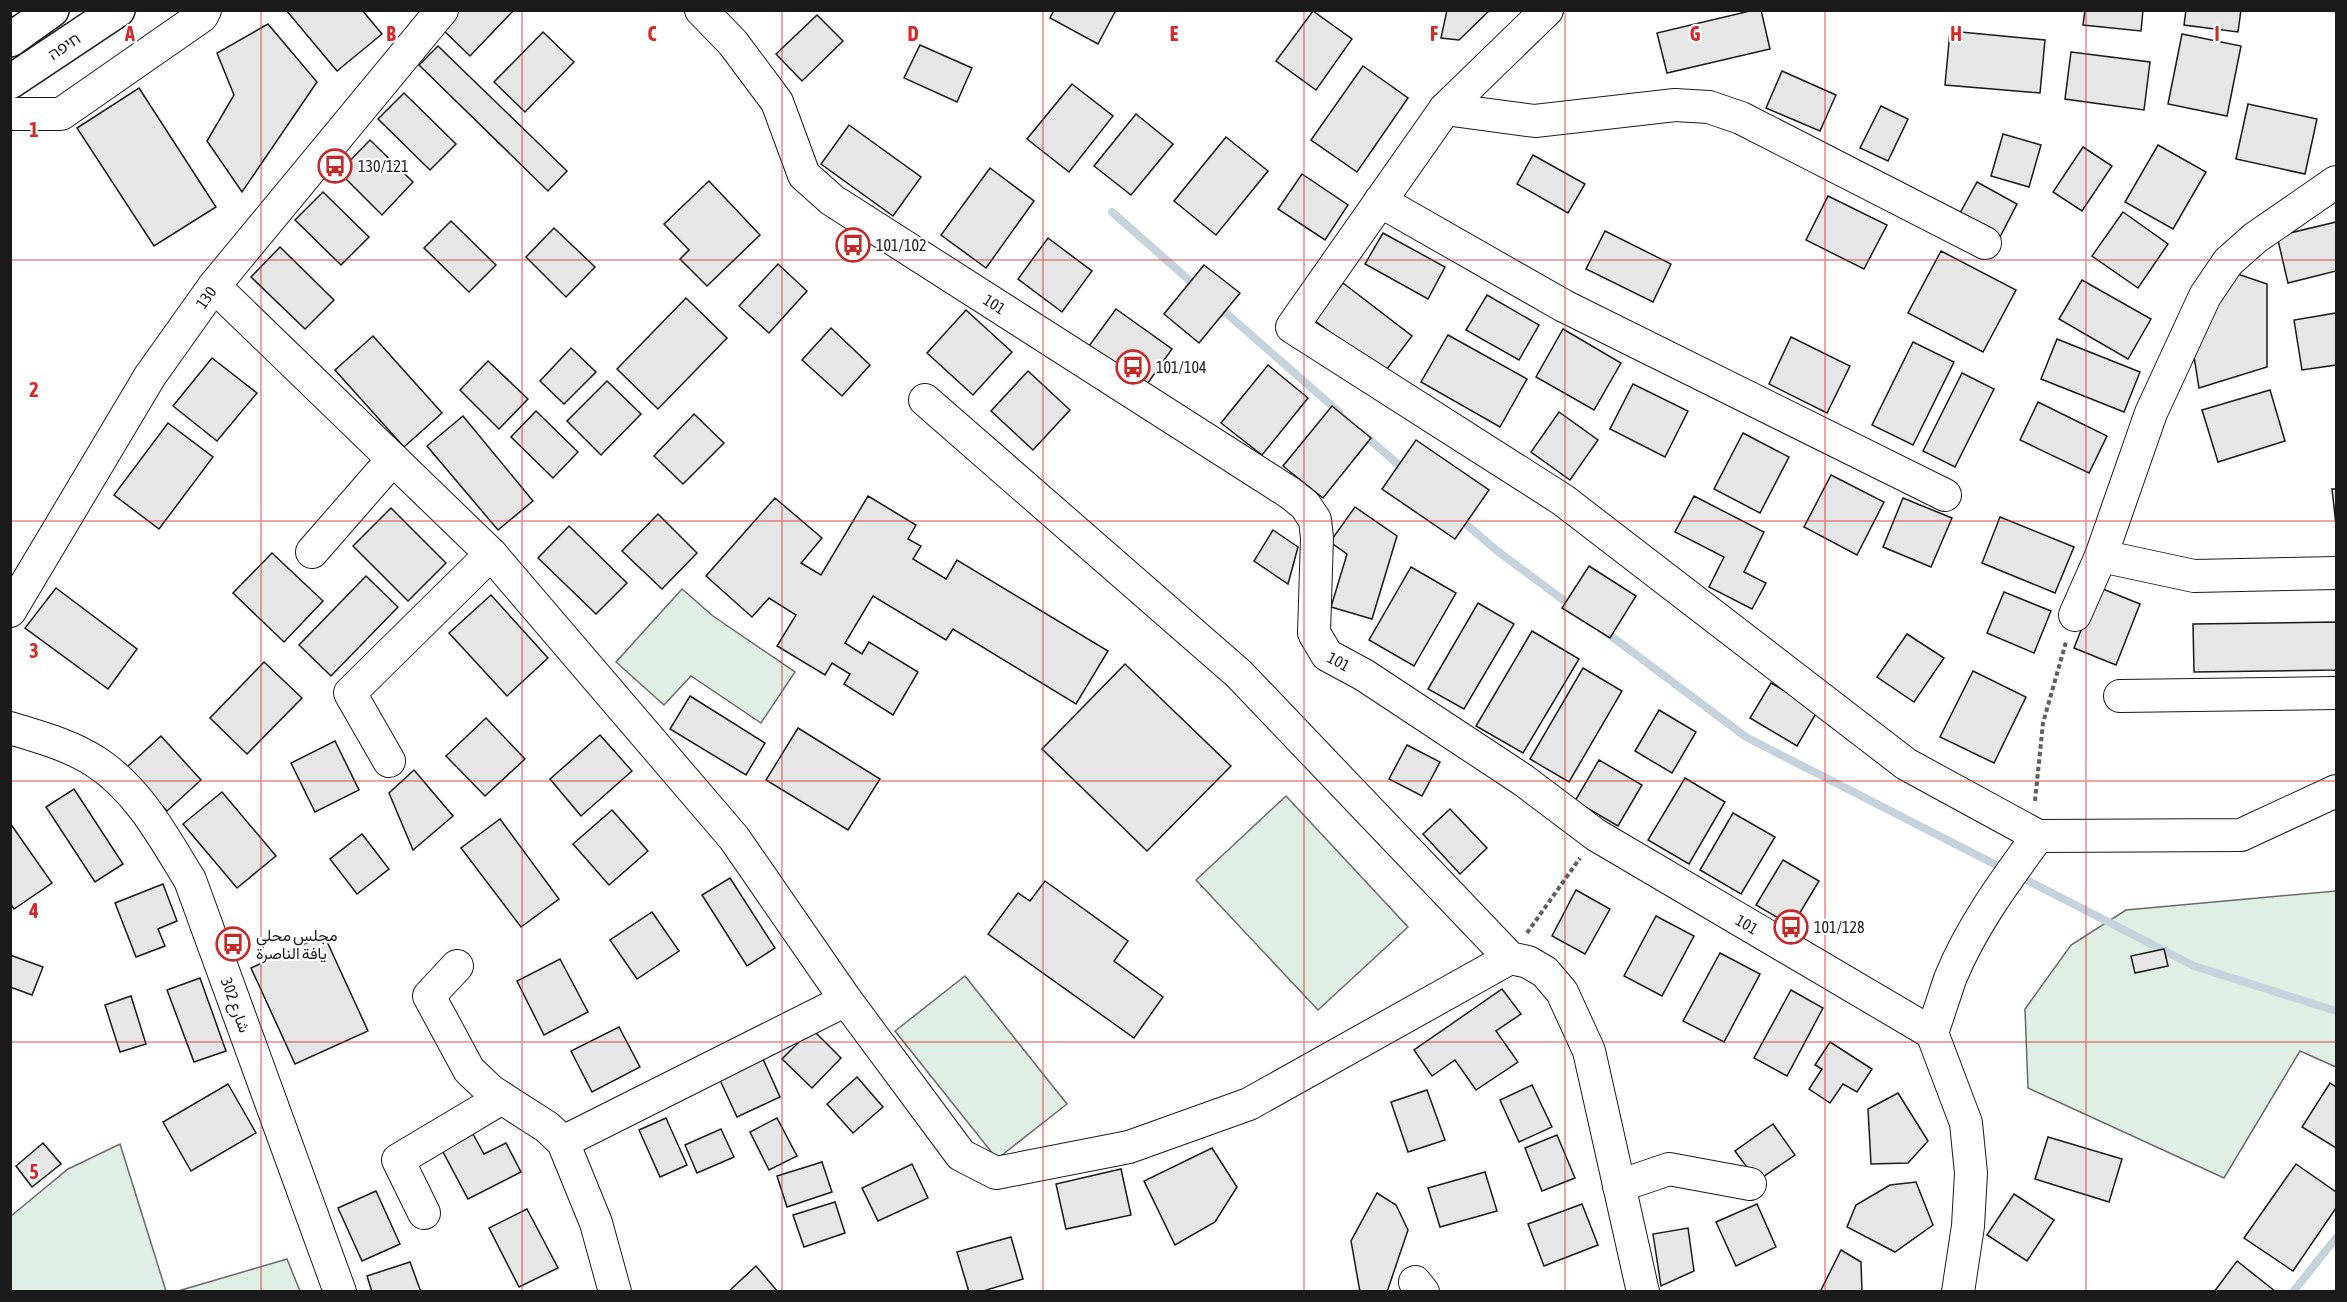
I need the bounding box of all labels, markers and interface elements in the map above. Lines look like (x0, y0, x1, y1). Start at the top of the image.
text: A (124, 22, 135, 45)
text: B (386, 22, 396, 45)
text: C (648, 22, 657, 45)
text: D (907, 22, 919, 45)
text: E (1170, 22, 1179, 45)
text: F (1430, 22, 1438, 45)
text: G (1690, 22, 1701, 45)
text: H (1950, 22, 1962, 45)
text: I (2214, 22, 2220, 45)
street label: חיפה (45, 29, 83, 63)
text: 1 (29, 118, 39, 141)
bus stop icon: 130/121 (317, 148, 353, 184)
place label: 130/121 (358, 157, 409, 175)
bus stop icon: 101/102 (835, 227, 871, 263)
place label: 101/102 (876, 236, 927, 254)
street label: 130 (192, 283, 220, 312)
street label: 101 (980, 290, 1009, 318)
bus stop icon: 101/104 (1115, 349, 1151, 385)
place label: 101/104 (1156, 358, 1207, 376)
text: 2 (29, 378, 39, 401)
text: 3 (29, 639, 39, 662)
street label: 101 (1325, 648, 1353, 675)
text: 4 (28, 899, 39, 922)
bus stop icon: 101/128 (1773, 909, 1809, 945)
street label: 101 (1733, 911, 1761, 938)
place label: 101/128 (1814, 918, 1865, 936)
bus stop icon: مجلس محلي يافة الناصرة (215, 926, 251, 962)
place label: مجلس محلي يافة الناصرة (256, 926, 337, 964)
street label: شارع 302 (215, 975, 254, 1036)
text: 5 (29, 1160, 39, 1183)

